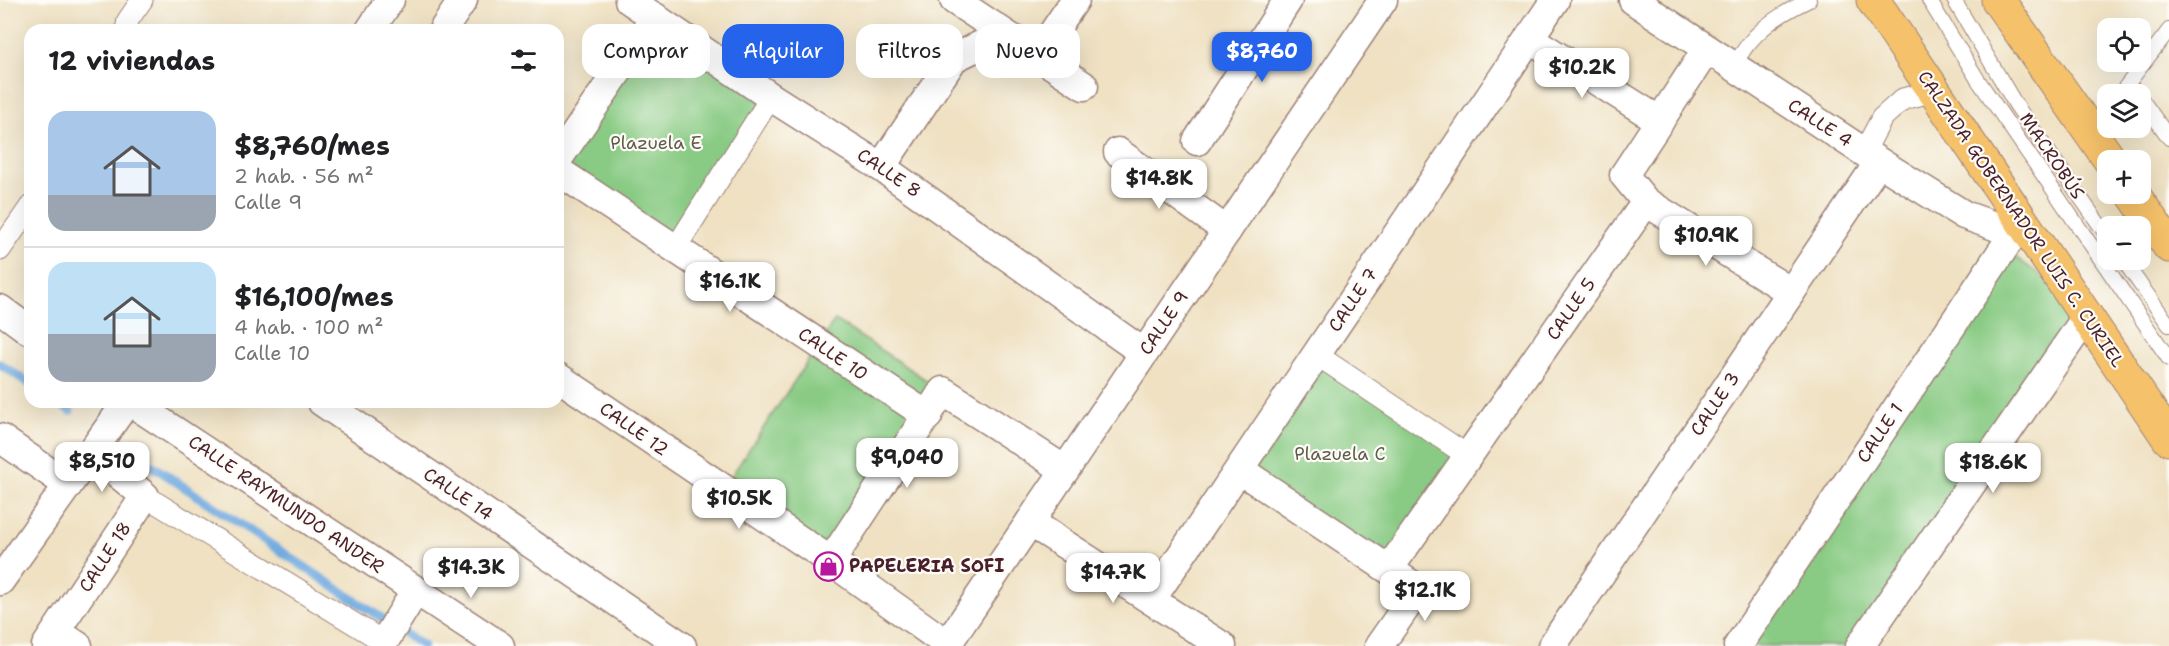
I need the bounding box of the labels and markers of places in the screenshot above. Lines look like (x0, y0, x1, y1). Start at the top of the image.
pin: $8,760 (1213, 32, 1311, 83)
pin: $10.2K (1533, 48, 1631, 99)
pin: $14.8K (1110, 159, 1208, 210)
pin: $10.9K (1657, 216, 1755, 267)
pin: $16.1K (681, 262, 779, 313)
pin: $9,040 (858, 438, 956, 489)
pin: $8,510 (53, 442, 151, 493)
pin: $18.6K (1944, 443, 2042, 494)
pin: $10.5K (690, 479, 788, 530)
pin: $14.3K (422, 548, 520, 599)
shop icon: PAPELERIA SOFI (812, 550, 844, 582)
pin: $14.7K (1064, 553, 1162, 604)
place label: PAPELERIA SOFI (849, 554, 1004, 578)
pin: $12.1K (1376, 571, 1474, 622)

